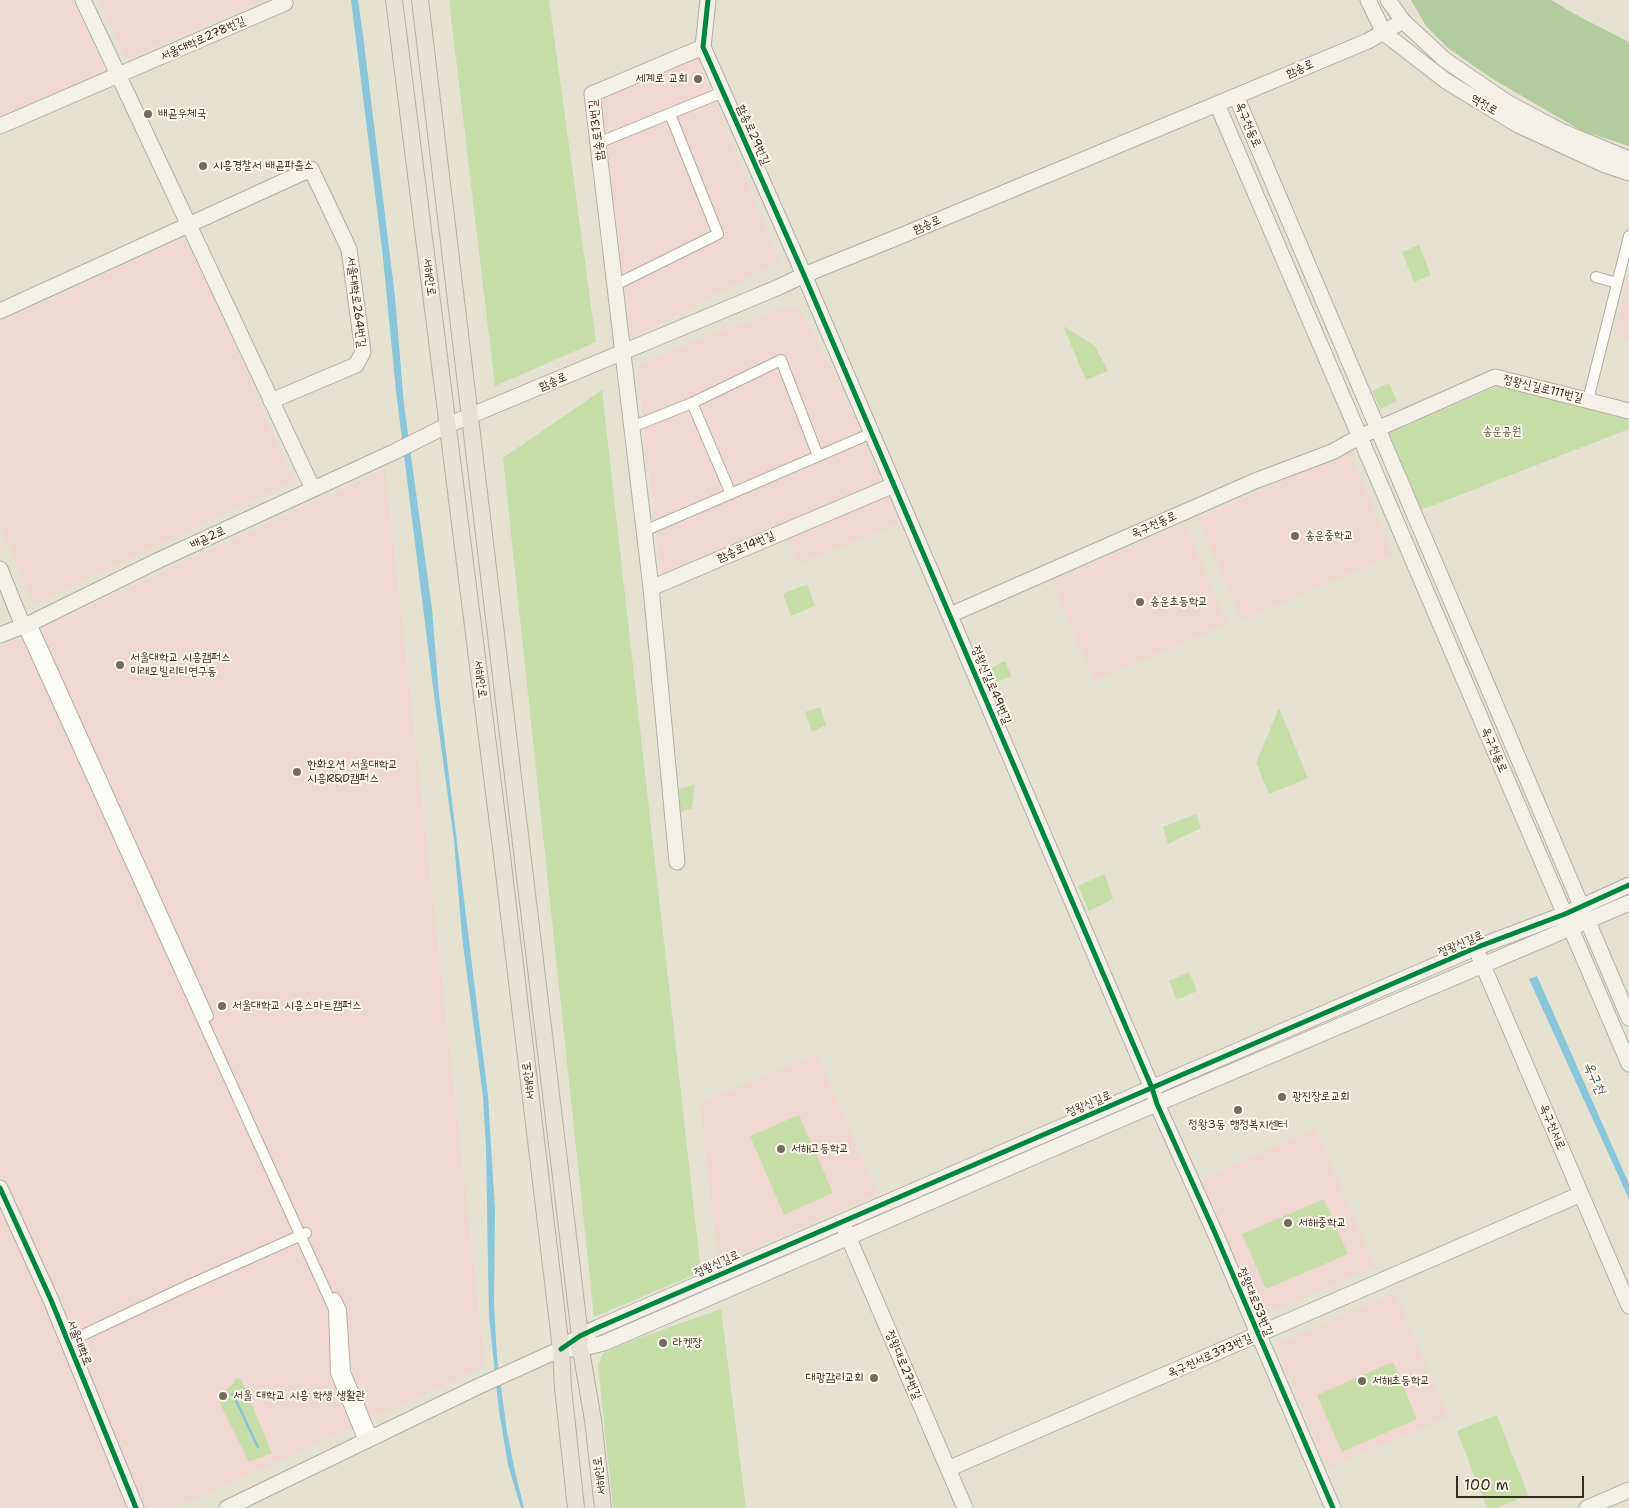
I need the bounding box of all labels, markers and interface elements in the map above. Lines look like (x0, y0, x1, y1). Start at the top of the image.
street label: 서울대학로278번길 (158, 14, 248, 64)
street label: 함송로 (1284, 57, 1316, 81)
place label: 세계로 교회 (636, 72, 688, 86)
marker: 세계로 교회 (692, 73, 704, 85)
street label: 역전로 (1468, 91, 1500, 119)
street label: 함송로13번길 (586, 99, 608, 161)
street label: 옥구천동로 (1232, 100, 1264, 150)
street label: 함송로29번길 (733, 103, 773, 167)
place label: 배곧우체국 (158, 107, 206, 121)
marker: 배곧우체국 (142, 108, 154, 120)
place label: 시흥경찰서 배곧파출소 (213, 159, 314, 173)
marker: 시흥경찰서 배곧파출소 (197, 160, 209, 172)
street label: 함송로 (911, 213, 943, 237)
street label: 서울대학로264번길 (343, 256, 369, 348)
street label: 서해안로 (420, 257, 438, 297)
street label: 함송로 (537, 370, 569, 394)
street label: 정왕신길로111번길 (1502, 372, 1584, 406)
park label: 송운공원 (1483, 425, 1521, 439)
street label: 옥구천동로 (1129, 509, 1179, 541)
street label: 배곧2로 (188, 524, 228, 552)
street label: 함송로14번길 (715, 528, 777, 566)
place label: 송운중학교 (1305, 529, 1353, 543)
marker: 송운중학교 (1289, 530, 1301, 542)
place label: 송운초등학교 (1150, 595, 1208, 609)
marker: 송운초등학교 (1134, 596, 1146, 608)
street label: 정왕신길로49번길 (968, 644, 1014, 726)
place label: 서울대학교 시흥캠퍼스 미래모빌리티연구동 (130, 651, 231, 679)
marker: 서울대학교 시흥캠퍼스 미래모빌리티연구동 (114, 659, 126, 671)
street label: 서해안로 (471, 659, 489, 699)
street label: 옥구천동로 (1478, 725, 1510, 775)
place label: 한화오션 서울대학교 시흥R&D캠퍼스 (307, 758, 398, 786)
marker: 한화오션 서울대학교 시흥R&D캠퍼스 (291, 766, 303, 778)
street label: 정왕신길로 (1436, 928, 1486, 960)
place label: 서울대학교 시흥스마트캠퍼스 (232, 999, 362, 1013)
marker: 서울대학교 시흥스마트캠퍼스 (216, 1000, 228, 1012)
water label: 옥구천 (1579, 1059, 1609, 1097)
street label: 서해안로 (520, 1061, 538, 1101)
street label: 정왕신길로 (1064, 1088, 1114, 1120)
place label: 광진장로교회 (1292, 1090, 1350, 1104)
marker: 광진장로교회 (1276, 1091, 1288, 1103)
street label: 옥구천서로 (1536, 1102, 1568, 1152)
marker: 정왕3동 행정복지센터 (1232, 1104, 1244, 1116)
place label: 정왕3동 행정복지센터 (1188, 1118, 1288, 1132)
place label: 서해고등학교 (791, 1142, 849, 1156)
marker: 서해고등학교 (775, 1143, 787, 1155)
place label: 서해중학교 (1298, 1216, 1346, 1230)
marker: 서해중학교 (1282, 1217, 1294, 1229)
street label: 정왕신길로 (692, 1248, 742, 1280)
street label: 정왕대로53번길 (1234, 1266, 1276, 1338)
street label: 서울대학로 (63, 1318, 95, 1368)
street label: 정왕대로27번길 (882, 1328, 924, 1402)
street label: 옥구천서로373번길 (1166, 1331, 1254, 1381)
place label: 라켓장 (673, 1336, 702, 1350)
marker: 라켓장 (657, 1337, 669, 1349)
place label: 대광감리교회 (806, 1371, 864, 1385)
marker: 대광감리교회 (868, 1372, 880, 1384)
place label: 서해초등학교 (1372, 1374, 1430, 1388)
marker: 서해초등학교 (1356, 1375, 1368, 1387)
place label: 서울 대학교 시흥 학생 생활관 (233, 1389, 365, 1403)
marker: 서울 대학교 시흥 학생 생활관 (217, 1390, 229, 1402)
street label: 서해안로 (591, 1456, 609, 1496)
scale bar (1459, 1466, 1586, 1498)
text: 100 m (1464, 1475, 1509, 1495)

